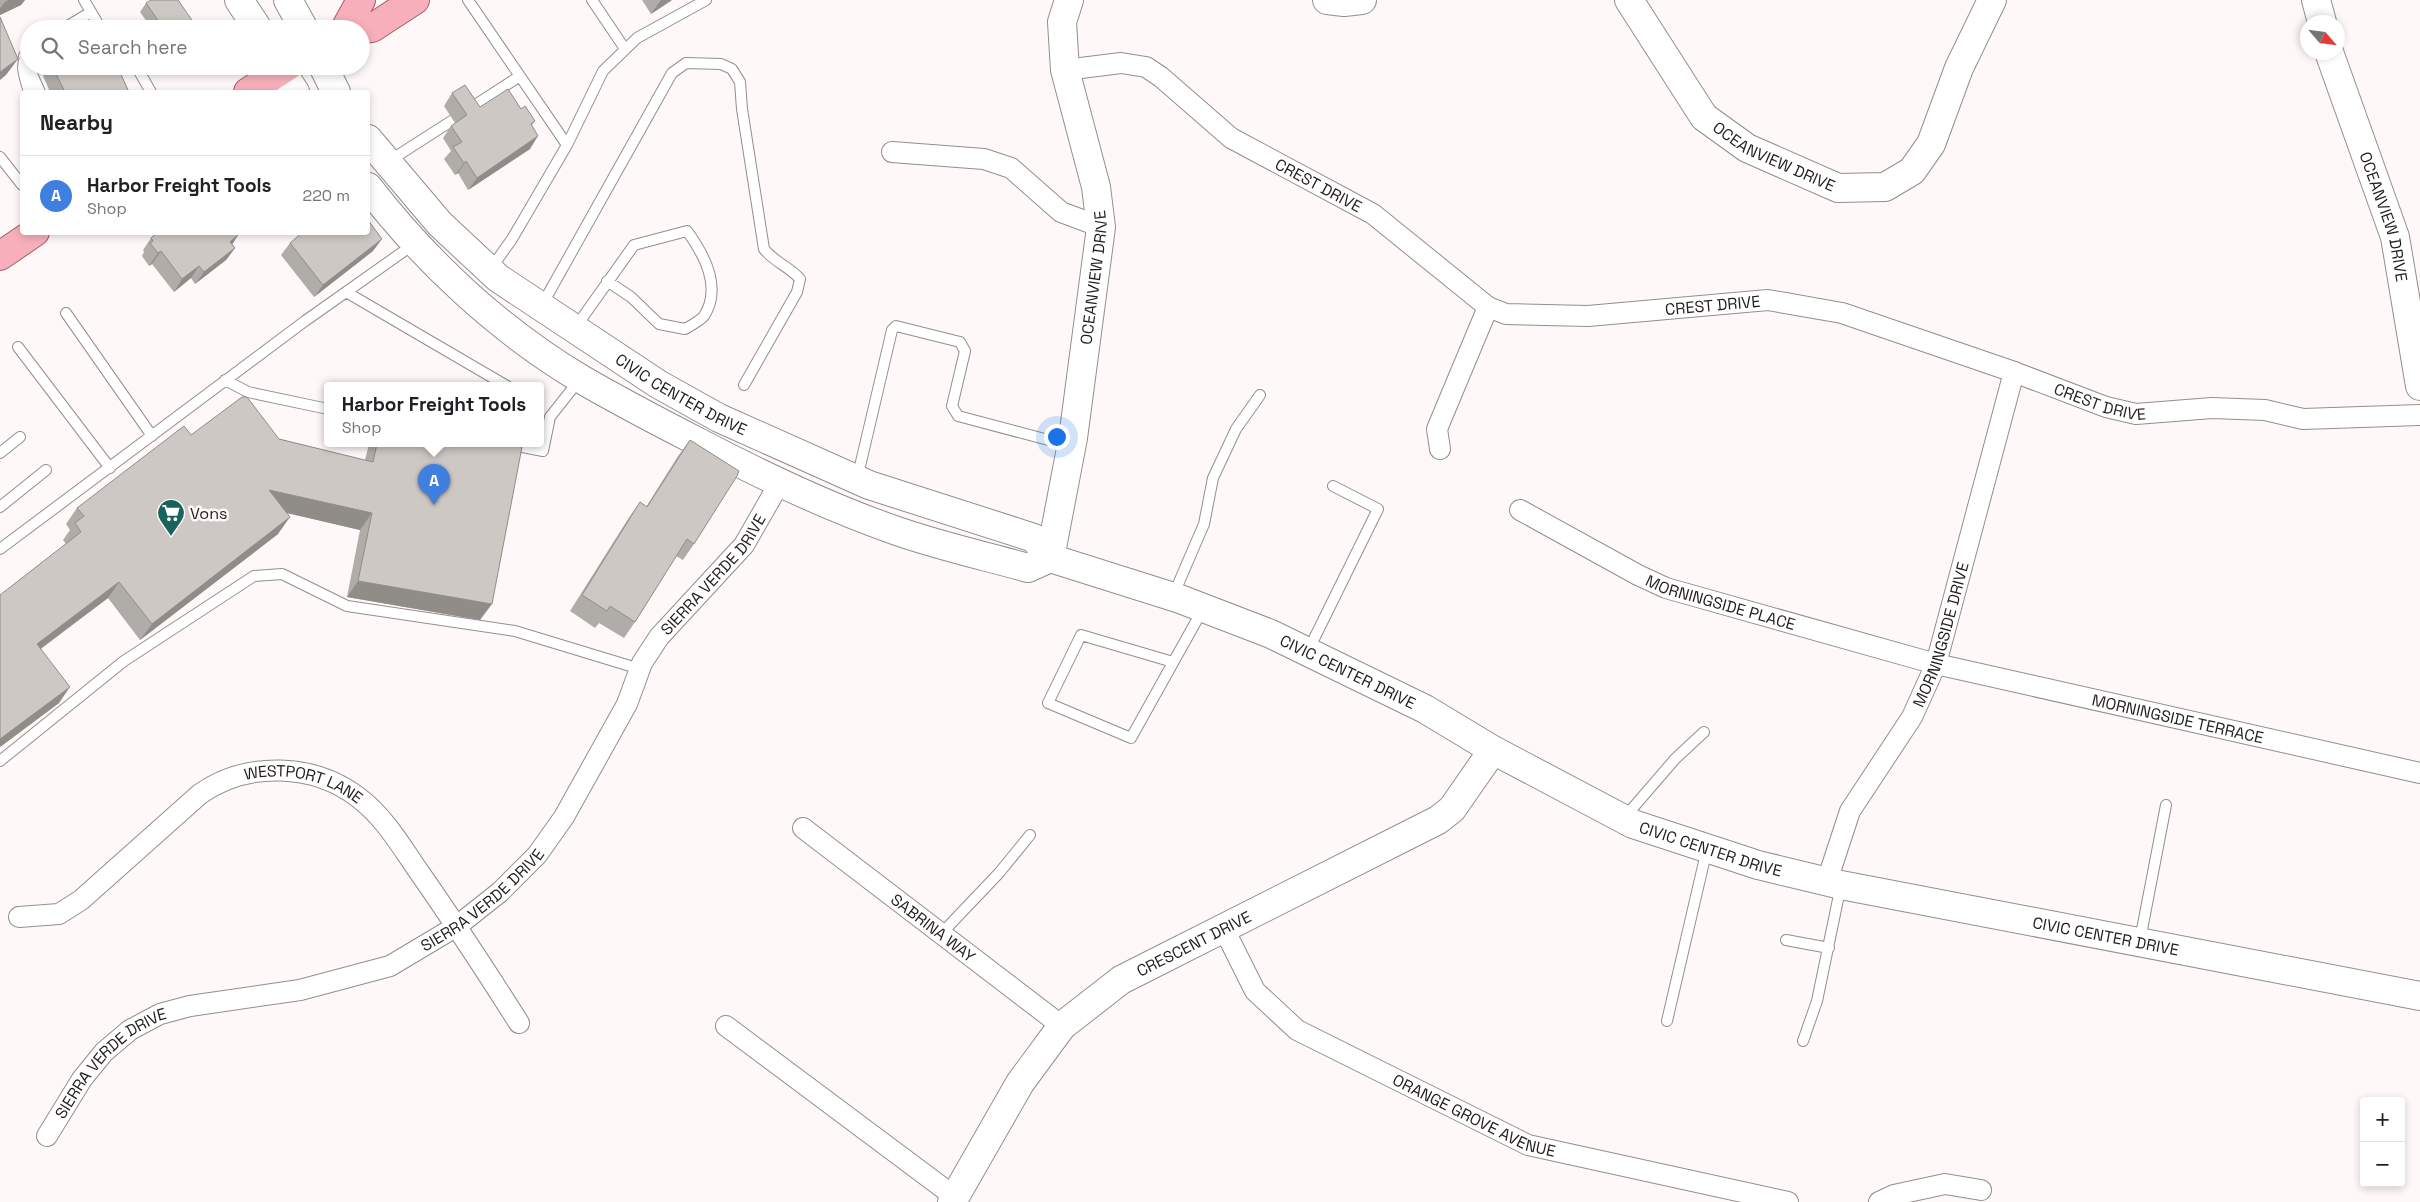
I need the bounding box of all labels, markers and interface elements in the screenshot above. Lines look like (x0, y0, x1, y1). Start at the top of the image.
north arrow (2300, 15, 2345, 60)
search box (20, 20, 370, 75)
icon: search (38, 34, 66, 62)
text: Search here (78, 35, 188, 60)
text: Nearby (40, 109, 113, 136)
street label: OCEANVIEW DRIVE (1709, 116, 1839, 196)
street label: OCEANVIEW DRIVE (2355, 149, 2413, 283)
street label: CREST DRIVE (1272, 153, 1366, 217)
text: Harbor Freight Tools (87, 173, 272, 198)
text: A (51, 185, 61, 206)
text: 220 m (303, 185, 350, 206)
text: Shop (87, 198, 127, 219)
street label: OCEANVIEW DRIVE (1075, 209, 1112, 346)
street label: CREST DRIVE (1664, 290, 1761, 320)
street label: CIVIC CENTER DRIVE (611, 348, 751, 440)
street label: CREST DRIVE (2051, 378, 2147, 424)
popup (324, 382, 544, 447)
text: Harbor Freight Tools (342, 392, 526, 417)
text: Shop (342, 417, 382, 438)
your location (1044, 424, 1070, 450)
pin: A (418, 464, 450, 505)
supermarket icon: Vons (156, 498, 186, 537)
place label: Vons (190, 503, 227, 524)
street label: SIERRA VERDE DRIVE (656, 510, 770, 639)
street label: MORNINGSIDE DRIVE (1907, 560, 1973, 710)
street label: MORNINGSIDE PLACE (1642, 569, 1798, 634)
street label: CIVIC CENTER DRIVE (1277, 630, 1419, 713)
street label: MORNINGSIDE TERRACE (2090, 689, 2266, 748)
street label: WESTPORT LANE (242, 760, 367, 808)
street label: CIVIC CENTER DRIVE (1637, 816, 1784, 881)
street label: SIERRA VERDE DRIVE (417, 845, 549, 956)
street label: SABRINA WAY (887, 889, 980, 967)
street label: CRESCENT DRIVE (1133, 906, 1254, 981)
street label: CIVIC CENTER DRIVE (2031, 911, 2181, 960)
street label: SIERRA VERDE DRIVE (50, 1002, 168, 1122)
street label: ORANGE GROVE AVENUE (1389, 1069, 1558, 1161)
map controls (2360, 1097, 2405, 1187)
button: + (2360, 1097, 2405, 1142)
button: − (2360, 1142, 2405, 1187)

